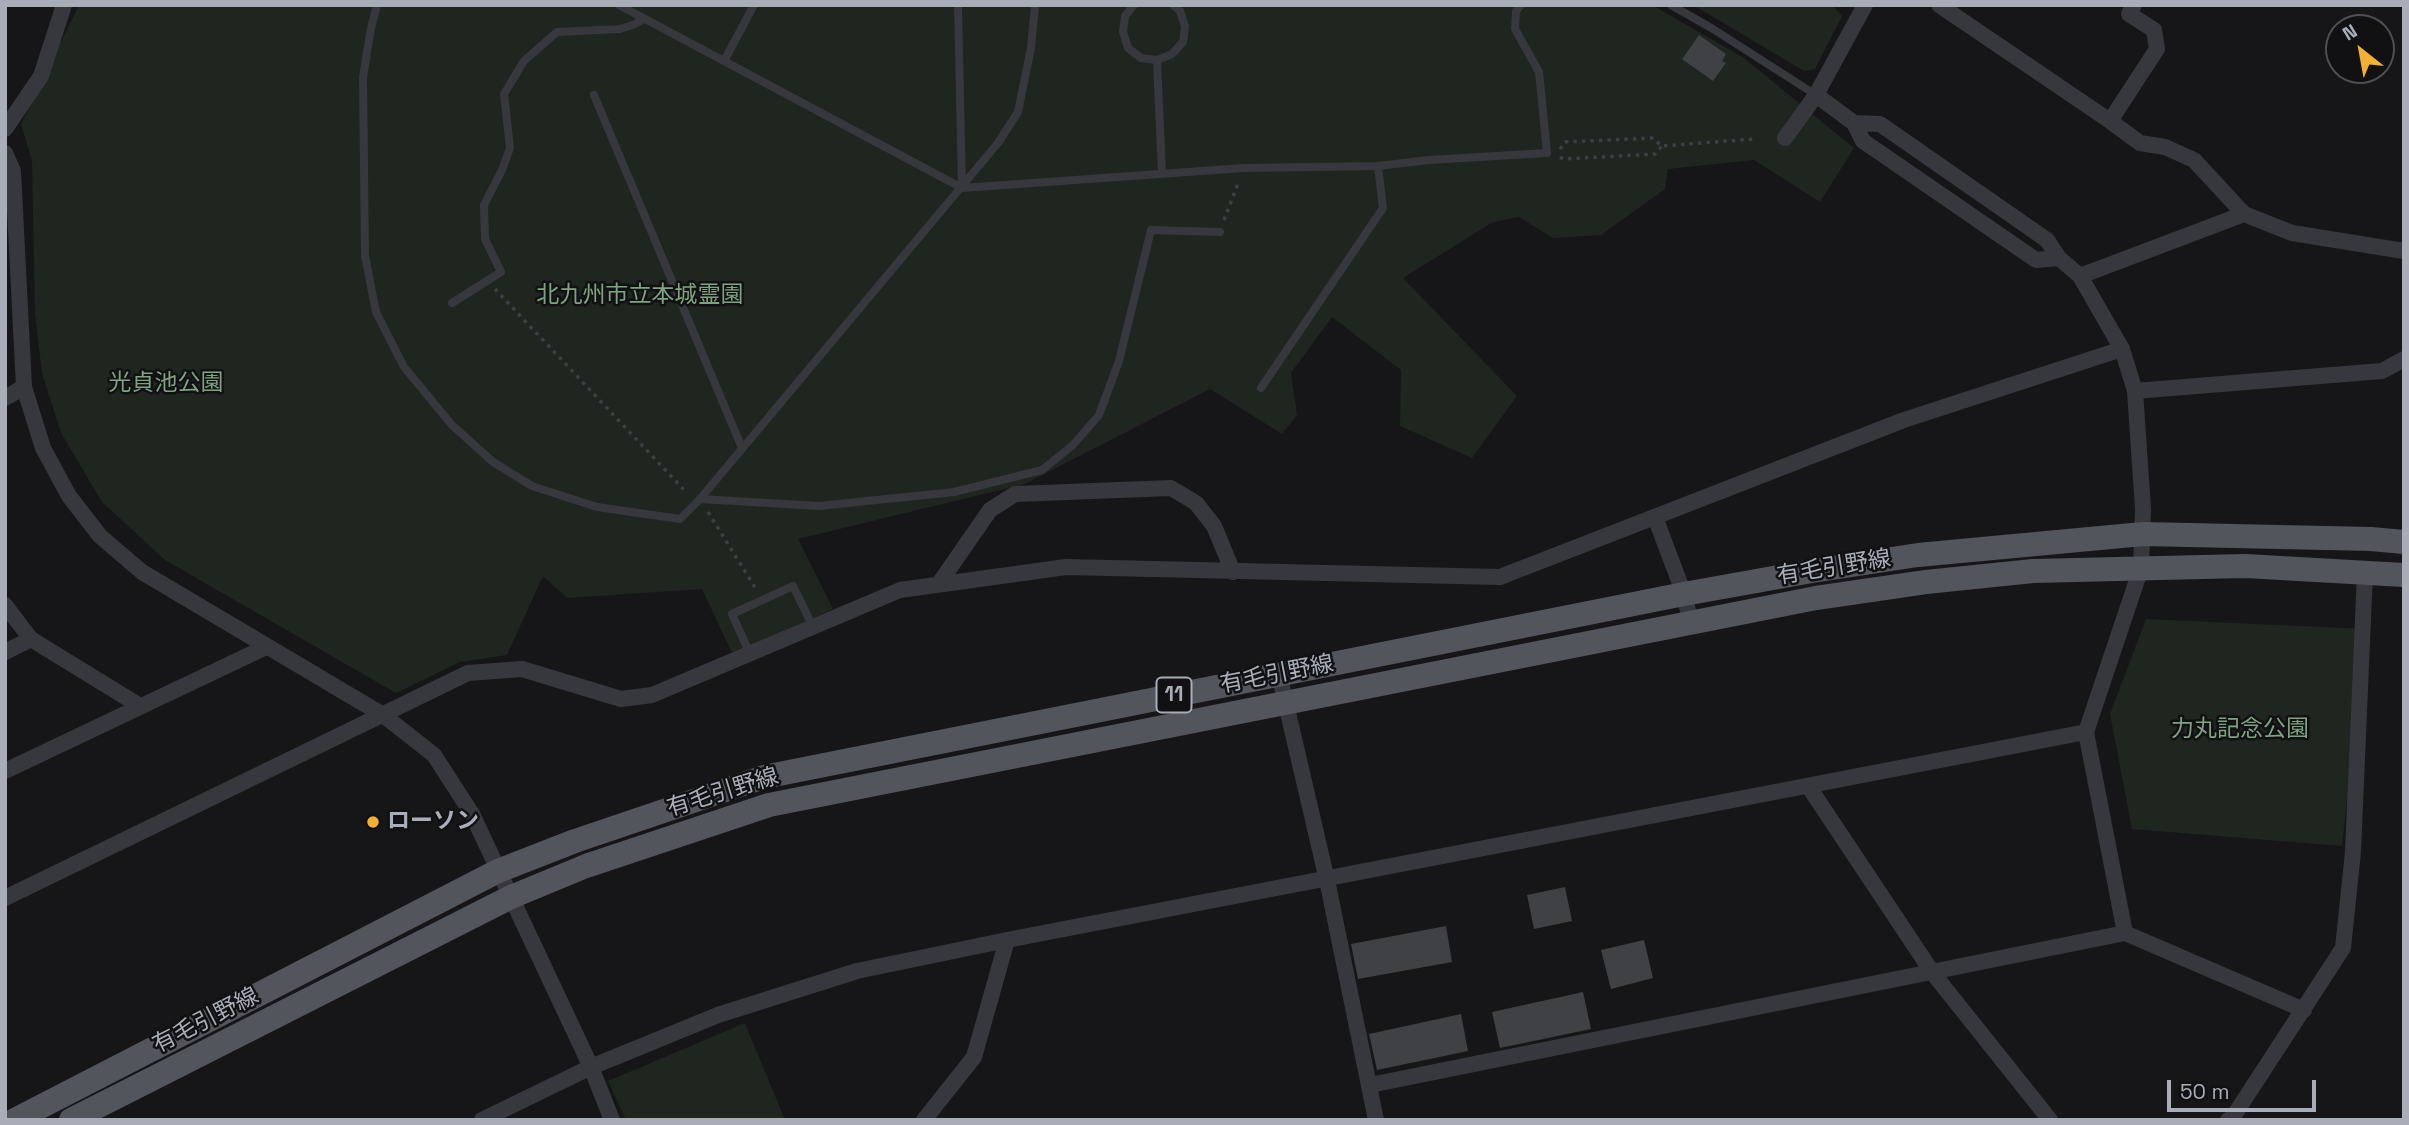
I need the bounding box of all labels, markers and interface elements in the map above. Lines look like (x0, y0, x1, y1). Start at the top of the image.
north arrow (2325, 14, 2395, 84)
text: N (2338, 18, 2362, 46)
park label: 北九州市立本城霊園 (537, 282, 743, 310)
park label: 光貞池公園 (109, 370, 223, 398)
street label: 有毛引野線 (1775, 545, 1893, 591)
street label: 有毛引野線 (1218, 650, 1336, 700)
road number: 11 (1156, 678, 1192, 712)
park label: 力丸記念公園 (2171, 716, 2309, 744)
street label: 有毛引野線 (664, 763, 782, 823)
place label: ローソン (387, 808, 479, 836)
marker: ローソン (365, 814, 381, 830)
street label: 有毛引野線 (149, 983, 263, 1059)
scale bar (2171, 1066, 2320, 1110)
text: 50 m (2180, 1078, 2230, 1105)

